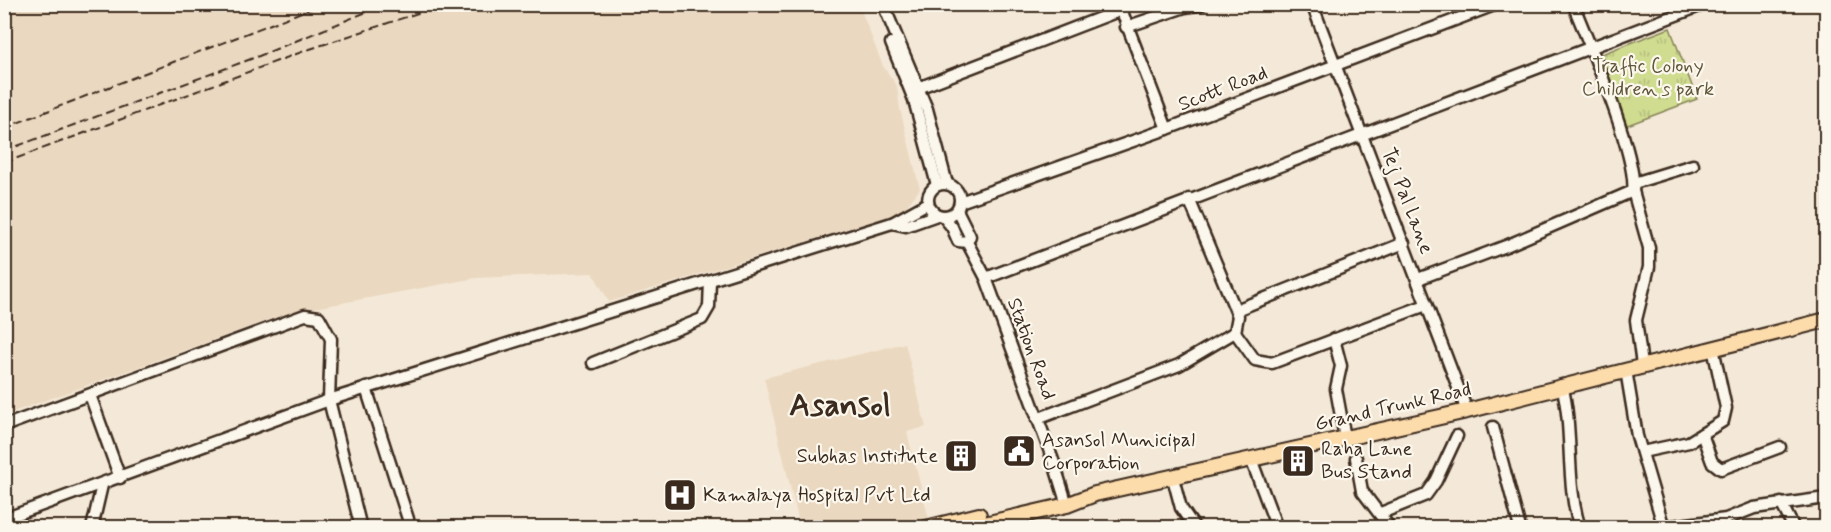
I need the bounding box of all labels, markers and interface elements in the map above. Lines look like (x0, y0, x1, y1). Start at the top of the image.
park label: Traffic Colony Children's park (1582, 53, 1714, 103)
street label: Scott Road (1175, 60, 1271, 118)
street label: Tej Pal Lane (1374, 144, 1440, 258)
street label: Station Road (1000, 294, 1062, 404)
street label: Grand Trunk Road (1312, 376, 1474, 438)
district label: Asansol (789, 385, 891, 427)
place label: Asansol Municipal Corporation (1042, 427, 1195, 477)
public building icon: Asansol Municipal Corporation (1001, 433, 1037, 469)
place label: Raha Lane Bus Stand (1321, 436, 1412, 486)
building icon: Subhas Institute (943, 438, 979, 474)
place label: Subhas Institute (797, 443, 938, 470)
building icon: Raha Lane Bus Stand (1280, 443, 1316, 479)
hospital icon: Kamalaya Hospital Pvt Ltd (662, 477, 698, 513)
place label: Kamalaya Hospital Pvt Ltd (703, 482, 931, 509)

